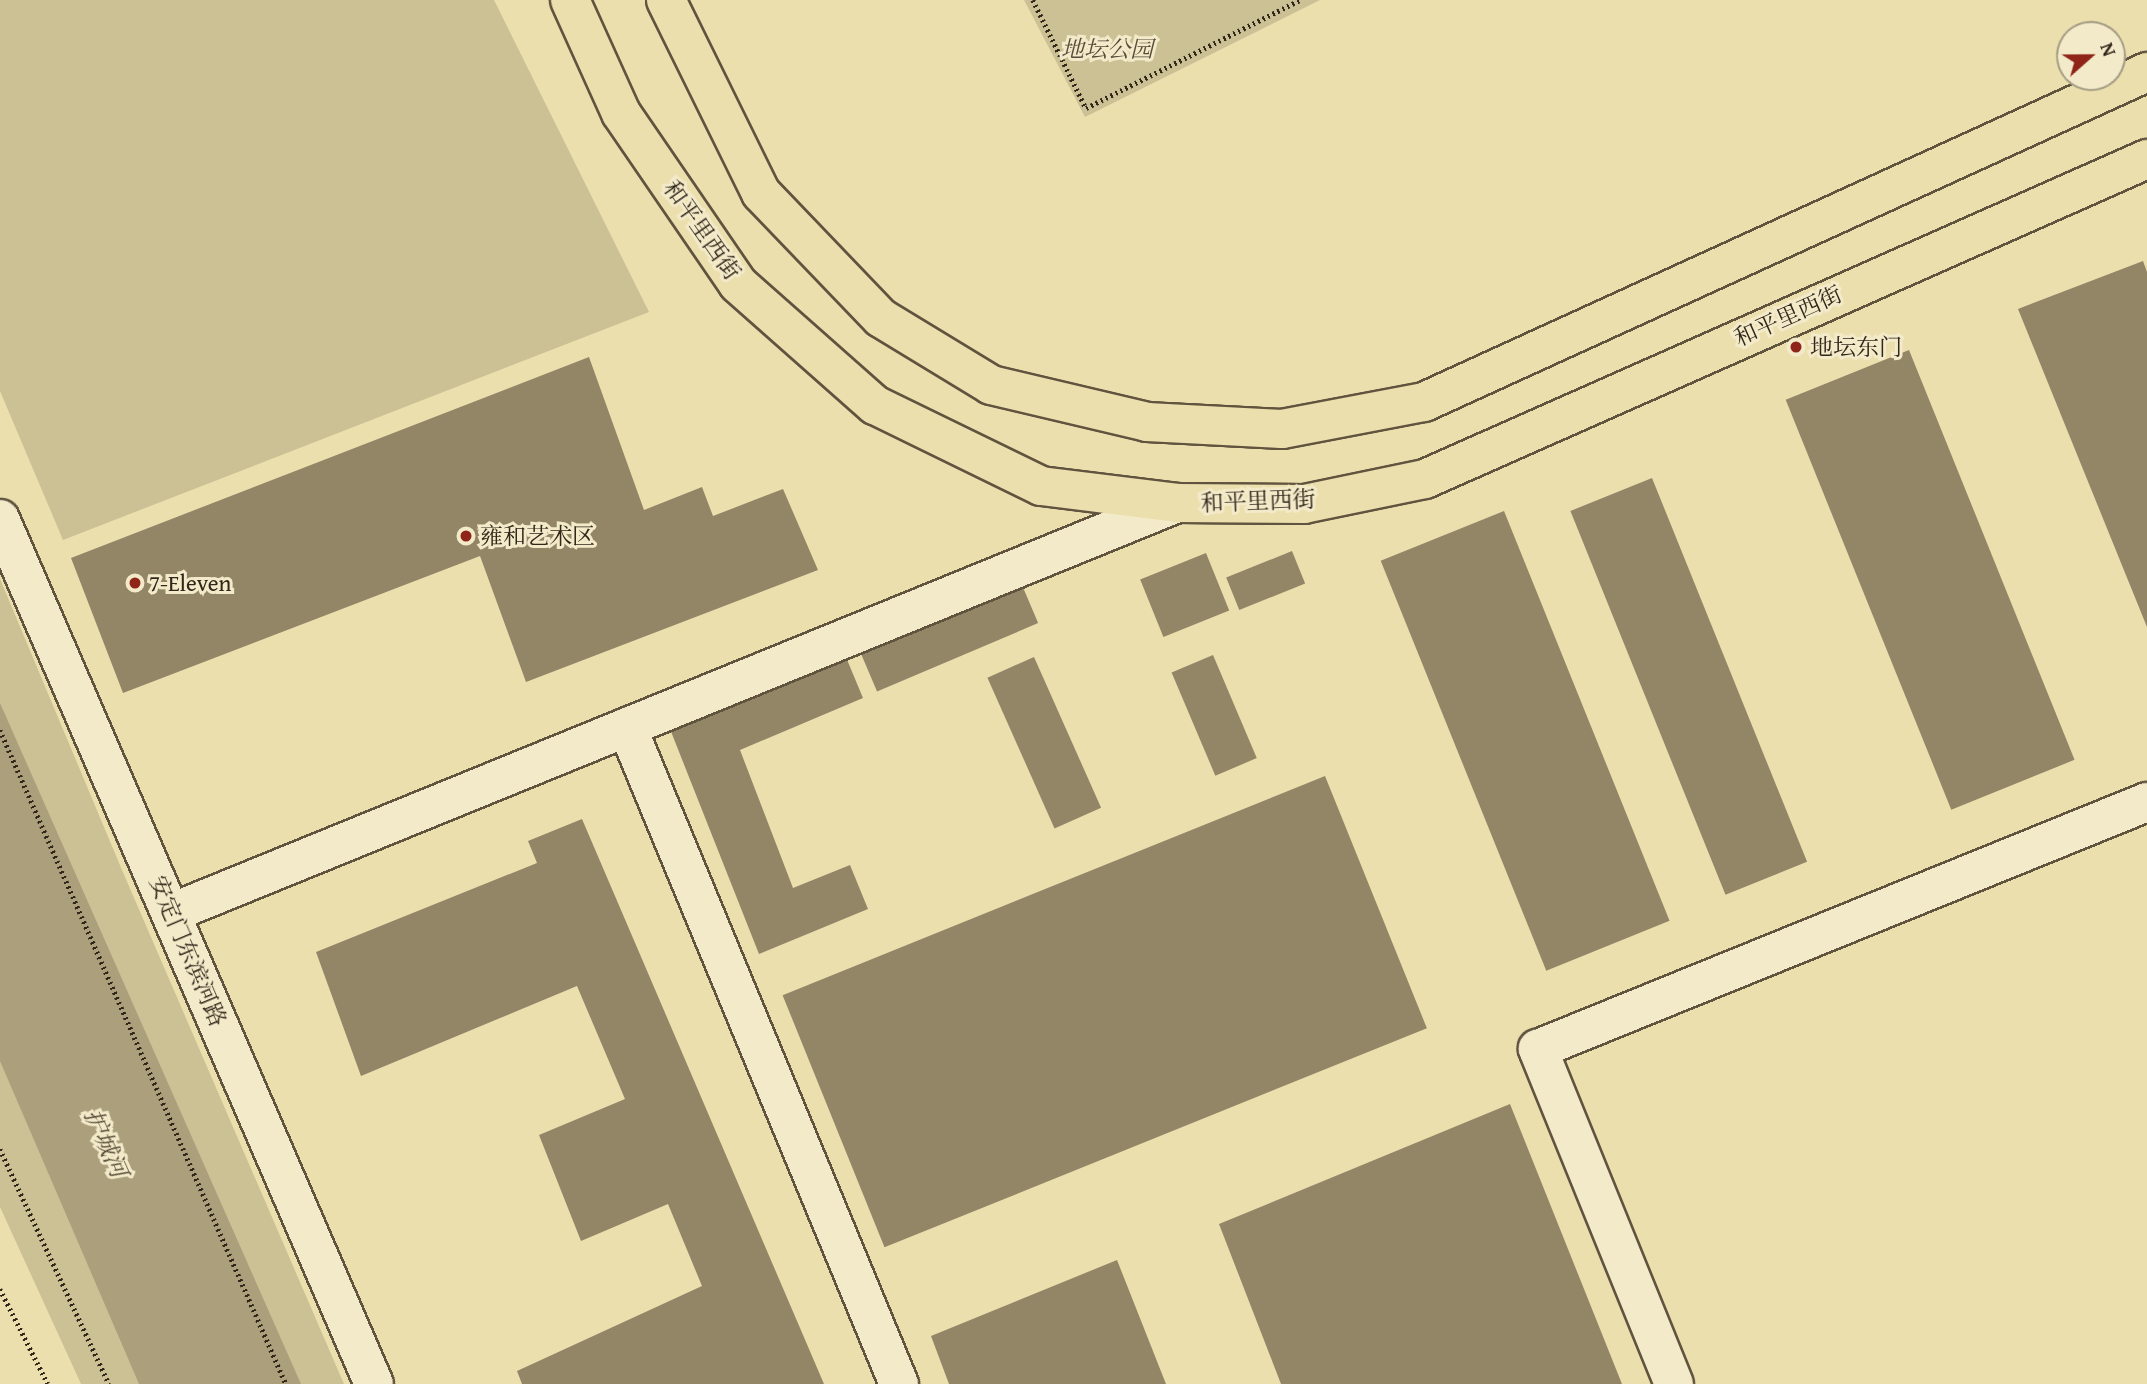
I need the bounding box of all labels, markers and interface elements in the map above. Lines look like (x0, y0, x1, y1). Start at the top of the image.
north arrow (2056, 21, 2126, 91)
park label: 地坛公园 (1061, 35, 1153, 63)
text: N (2093, 38, 2124, 60)
street label: 和平里西街 (658, 175, 746, 285)
street label: 和平里西街 (1730, 280, 1846, 352)
place label: 地坛东门 (1810, 333, 1902, 361)
marker: 地坛东门 (1788, 339, 1804, 355)
street label: 和平里西街 (1200, 485, 1316, 517)
place label: 雍和艺术区 (480, 522, 595, 550)
marker: 雍和艺术区 (458, 528, 474, 544)
place label: 7-Eleven (149, 569, 231, 597)
marker: 7-Eleven (127, 575, 143, 591)
street label: 安定门东滨河路 (144, 872, 232, 1030)
water label: 护城河 (78, 1104, 134, 1182)

